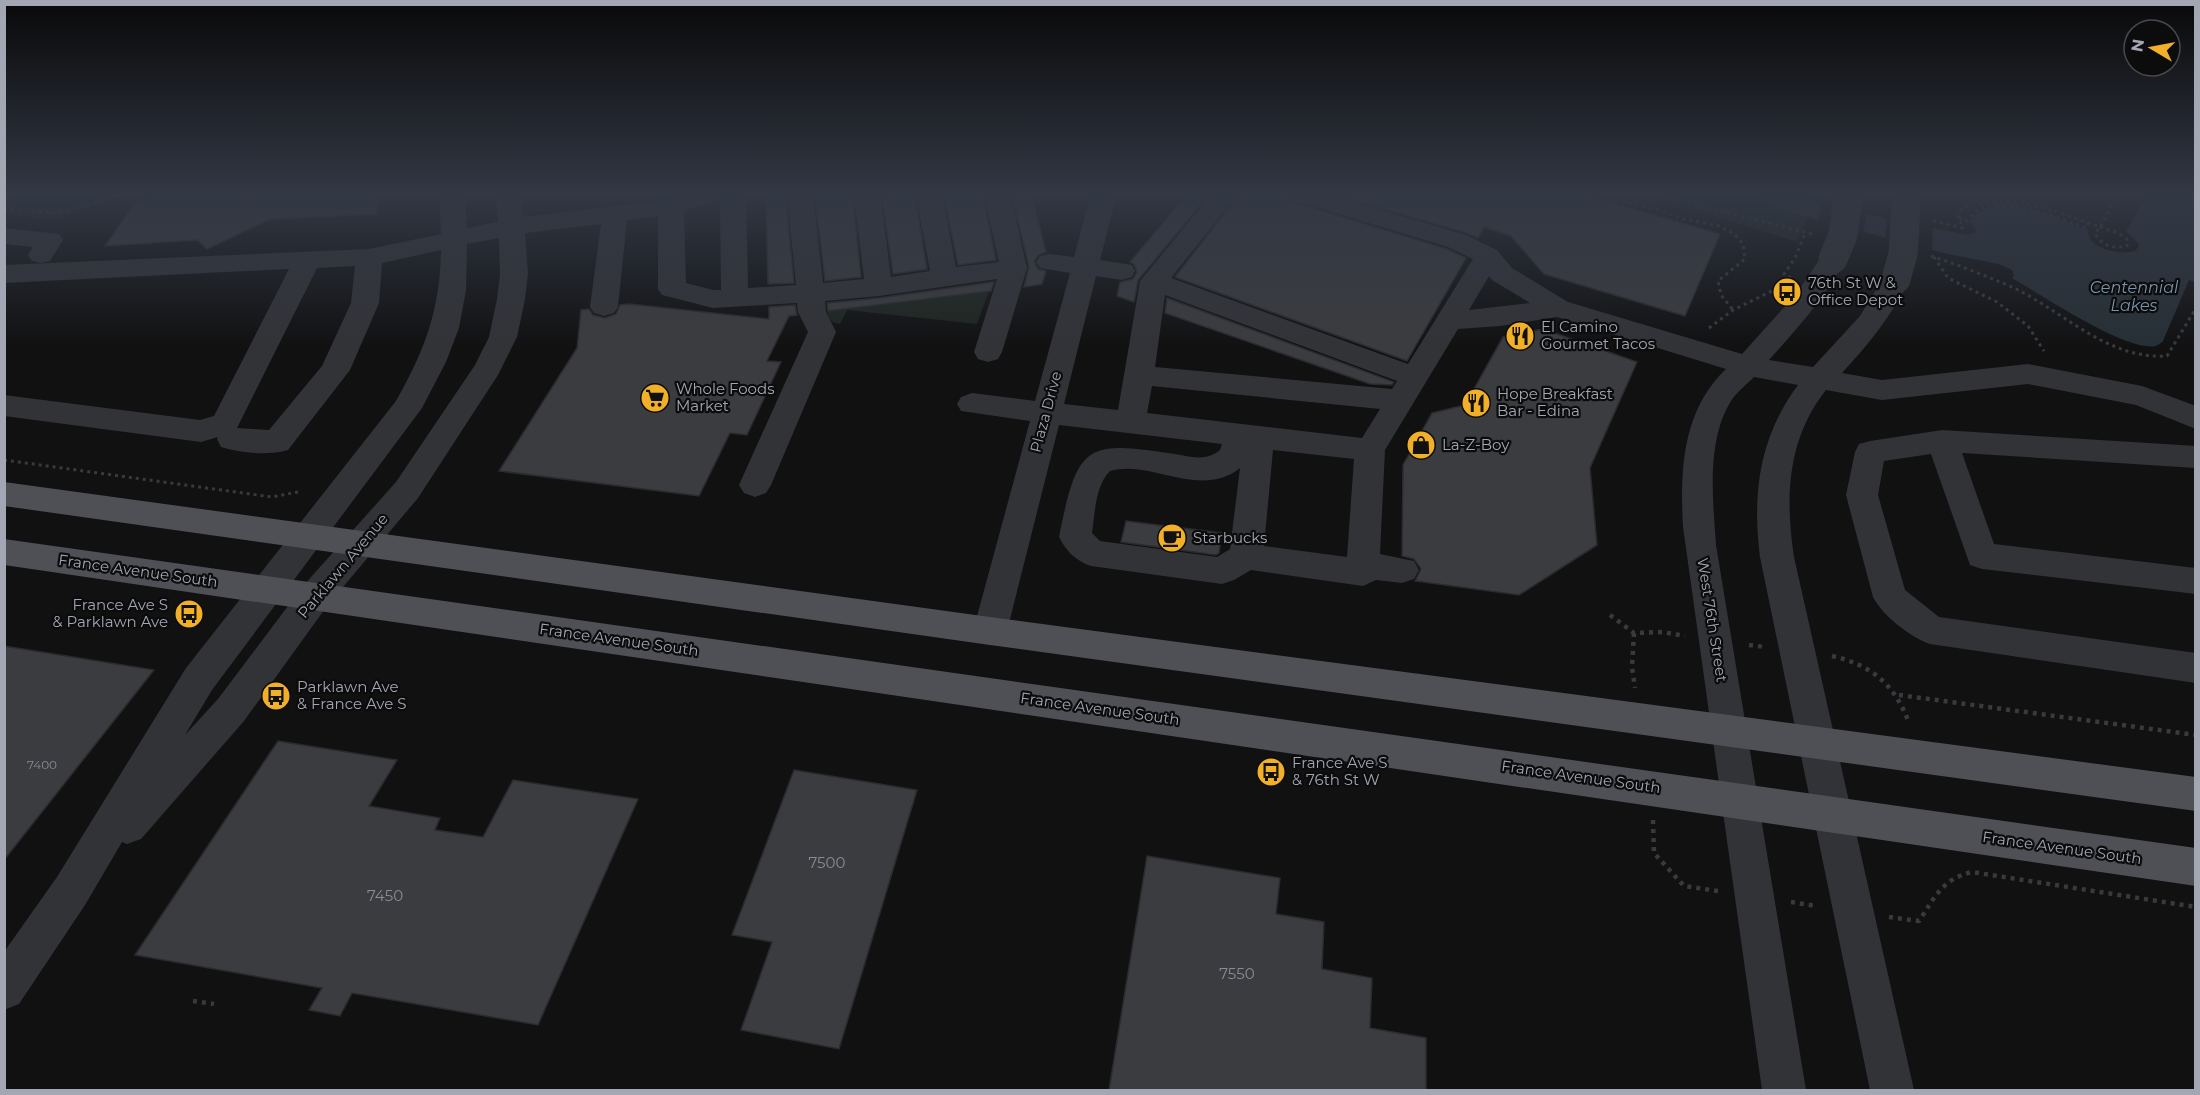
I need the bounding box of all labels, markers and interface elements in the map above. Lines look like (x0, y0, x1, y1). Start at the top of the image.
north arrow (2122, 18, 2182, 78)
text: N (2127, 37, 2148, 54)
place label: 76th St W & Office Depot (1808, 273, 1903, 309)
bus stop icon: 76th St W & Office Depot (1771, 276, 1803, 308)
water label: Centennial Lakes (2090, 278, 2179, 315)
place label: El Camino Gourmet Tacos (1541, 317, 1655, 353)
restaurant icon: El Camino Gourmet Tacos (1504, 320, 1536, 352)
street label: Plaza Drive (1026, 369, 1065, 455)
place label: Whole Foods Market (676, 379, 775, 415)
supermarket icon: Whole Foods Market (639, 382, 671, 414)
place label: Hope Breakfast Bar - Edina (1497, 384, 1613, 420)
restaurant icon: Hope Breakfast Bar - Edina (1460, 387, 1492, 419)
shop icon: La-Z-Boy (1405, 429, 1437, 461)
place label: La-Z-Boy (1442, 435, 1510, 454)
street label: Parklawn Avenue (293, 509, 392, 622)
cafe icon: Starbucks (1156, 522, 1188, 554)
place label: Starbucks (1193, 528, 1267, 547)
street label: France Avenue South (57, 550, 219, 591)
street label: West 76th Street (1693, 556, 1732, 683)
place label: France Ave S & Parklawn Ave (52, 595, 168, 631)
bus stop icon: France Ave S & Parklawn Ave (173, 598, 205, 630)
street label: France Avenue South (538, 619, 700, 660)
place label: Parklawn Ave & France Ave S (297, 677, 407, 713)
bus stop icon: Parklawn Ave & France Ave S (260, 680, 292, 712)
street label: France Avenue South (1019, 688, 1181, 729)
place label: France Ave S & 76th St W (1292, 753, 1388, 789)
bus stop icon: France Ave S & 76th St W (1255, 756, 1287, 788)
street label: France Avenue South (1500, 756, 1662, 797)
house number: 7400 (27, 757, 57, 772)
street label: France Avenue South (1981, 827, 2143, 868)
house number: 7500 (809, 853, 846, 872)
house number: 7450 (367, 886, 403, 905)
house number: 7550 (1219, 964, 1255, 983)

